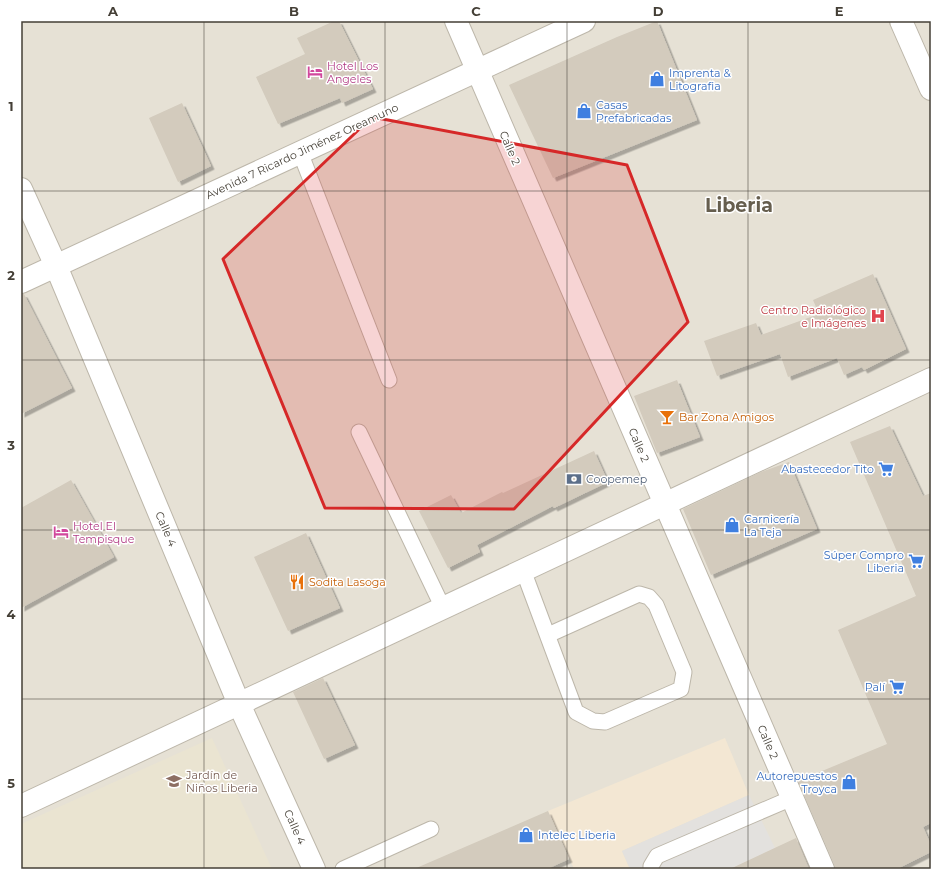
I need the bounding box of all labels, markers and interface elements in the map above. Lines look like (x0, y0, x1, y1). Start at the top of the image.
text: A (107, 3, 119, 19)
text: B (289, 3, 299, 19)
text: C (471, 3, 481, 19)
text: D (653, 3, 664, 19)
text: E (835, 3, 844, 19)
place label: Hotel Los Angeles (327, 59, 379, 86)
hotel icon: Hotel Los Angeles (306, 63, 324, 81)
place label: Imprenta & Litografia (669, 66, 731, 93)
shop icon: Imprenta & Litografia (648, 70, 666, 88)
text: 1 (8, 98, 14, 114)
place label: Casas Prefabricadas (596, 98, 672, 125)
street label: Avenida 7 Ricardo Jiménez Oreamuno (203, 100, 401, 202)
shop icon: Casas Prefabricadas (575, 102, 593, 120)
street label: Calle 2 (497, 129, 523, 167)
district label: Liberia (705, 194, 773, 217)
text: 2 (7, 267, 15, 283)
place label: Centro Radiológico e Imágenes (761, 303, 867, 330)
hospital icon: Centro Radiológico e Imágenes (869, 307, 887, 325)
bar icon: Bar Zona Amigos (658, 408, 676, 426)
place label: Bar Zona Amigos (679, 410, 775, 424)
street label: Calle 2 (626, 426, 652, 464)
text: 3 (6, 437, 15, 453)
supermarket icon: Abastecedor Tito (877, 460, 895, 478)
place label: Abastecedor Tito (781, 462, 874, 476)
bank icon: Coopemep (565, 470, 583, 488)
place label: Coopemep (586, 472, 647, 486)
street label: Calle 4 (152, 509, 180, 549)
place label: Carnicería La Teja (744, 512, 799, 539)
shop icon: Carnicería La Teja (723, 516, 741, 534)
place label: Hotel El Tempisque (73, 519, 135, 546)
hotel icon: Hotel El Tempisque (52, 523, 70, 541)
place label: Súper Compro Liberia (824, 548, 904, 575)
supermarket icon: Súper Compro Liberia (907, 552, 925, 570)
restaurant icon: Sodita Lasoga (288, 573, 306, 591)
place label: Sodita Lasoga (309, 575, 386, 589)
text: 4 (7, 606, 16, 622)
supermarket icon: Palí (888, 678, 906, 696)
place label: Palí (865, 680, 886, 694)
street label: Calle 2 (755, 723, 781, 761)
place label: Jardín de Niños Liberia (185, 768, 258, 795)
place label: Autorepuestos Troyca (756, 769, 838, 796)
school or university icon: Jardín de Niños Liberia (165, 772, 183, 790)
shop icon: Autorepuestos Troyca (840, 773, 858, 791)
text: 5 (7, 775, 15, 791)
street label: Calle 4 (281, 807, 309, 847)
shop icon: Intelec Liberia (517, 826, 535, 844)
place label: Intelec Liberia (538, 828, 616, 842)

